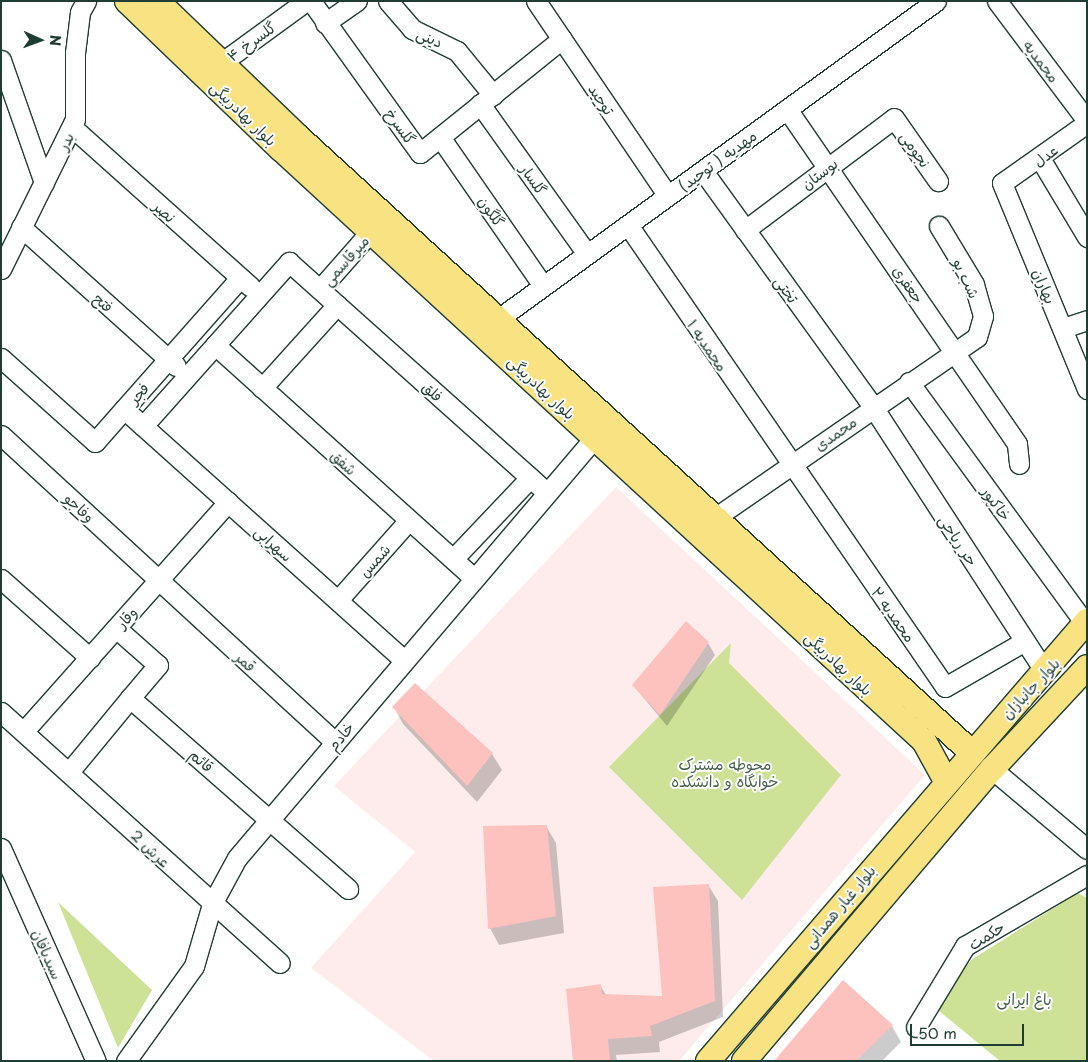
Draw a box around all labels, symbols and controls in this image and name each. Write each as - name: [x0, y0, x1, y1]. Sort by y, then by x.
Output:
- north arrow: [15, 15, 65, 65]
- street label: گلسرخ ۴: [223, 17, 279, 65]
- street label: دینی: [414, 23, 446, 51]
- text: N: [45, 35, 66, 46]
- street label: محمدیه: [1020, 36, 1064, 86]
- street label: بلوار بهادربیگی: [207, 77, 281, 149]
- street label: توحید: [585, 80, 619, 118]
- street label: گلسرخ: [382, 105, 420, 147]
- street label: مهدیه ( توحید): [674, 126, 760, 194]
- street label: نجومی: [897, 127, 935, 171]
- street label: بدر: [53, 129, 77, 153]
- street label: عدل: [1029, 140, 1061, 170]
- street label: بوستان: [797, 153, 841, 193]
- street label: گلسار: [517, 160, 551, 198]
- street label: گلگون: [475, 192, 509, 230]
- street label: نصر: [150, 196, 180, 226]
- street label: میرقاسمی: [318, 231, 372, 289]
- street label: شب بو: [950, 255, 984, 301]
- street label: جعفری: [890, 262, 928, 306]
- street label: بهاران: [1030, 266, 1060, 306]
- street label: تختی: [771, 272, 803, 306]
- street label: فتح: [91, 289, 117, 315]
- street label: محمدیه ۱: [684, 316, 732, 374]
- street label: بلوار بهادربیگی: [505, 351, 579, 423]
- street label: فلق: [419, 377, 447, 405]
- street label: فجر: [124, 379, 152, 407]
- street label: محمدی: [810, 412, 860, 454]
- street label: شفق: [327, 446, 361, 478]
- street label: خاکپور: [979, 482, 1015, 524]
- street label: وفاجو: [61, 489, 99, 525]
- street label: حر ریاحی: [936, 511, 982, 569]
- street label: سهرابی: [251, 521, 297, 565]
- street label: شمس: [355, 540, 393, 580]
- street label: محمدیه ۲: [868, 583, 920, 645]
- street label: وقار: [112, 602, 140, 632]
- street label: بلوار بهادربیگی: [802, 627, 876, 699]
- street label: قمر: [232, 647, 260, 675]
- street label: بلوار جانبازان: [997, 654, 1063, 722]
- street label: خادم: [323, 718, 357, 754]
- street label: قائم: [186, 745, 218, 775]
- park label: محوطه مشترک خوابگاه و دانشکده: [671, 754, 779, 789]
- street label: عرش 2: [128, 825, 174, 871]
- street label: بلوار غبار همدانی: [799, 861, 879, 951]
- street label: حکمت: [965, 917, 1007, 953]
- street label: سبدبافان: [29, 926, 67, 982]
- park label: باغ ایرانی: [996, 990, 1052, 1008]
- scale bar: [913, 1014, 1027, 1046]
- text: 50 m: [918, 1021, 957, 1044]

